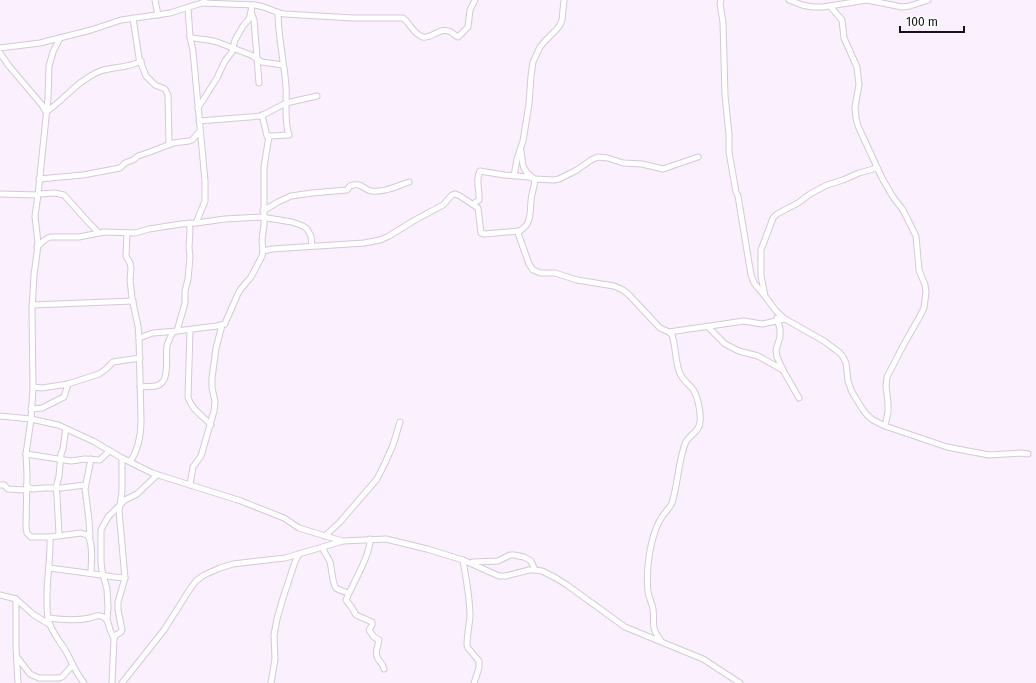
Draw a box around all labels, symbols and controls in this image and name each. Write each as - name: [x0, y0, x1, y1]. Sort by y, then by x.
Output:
- scale bar: [900, 8, 964, 34]
- text: 100 m: [906, 15, 938, 29]

